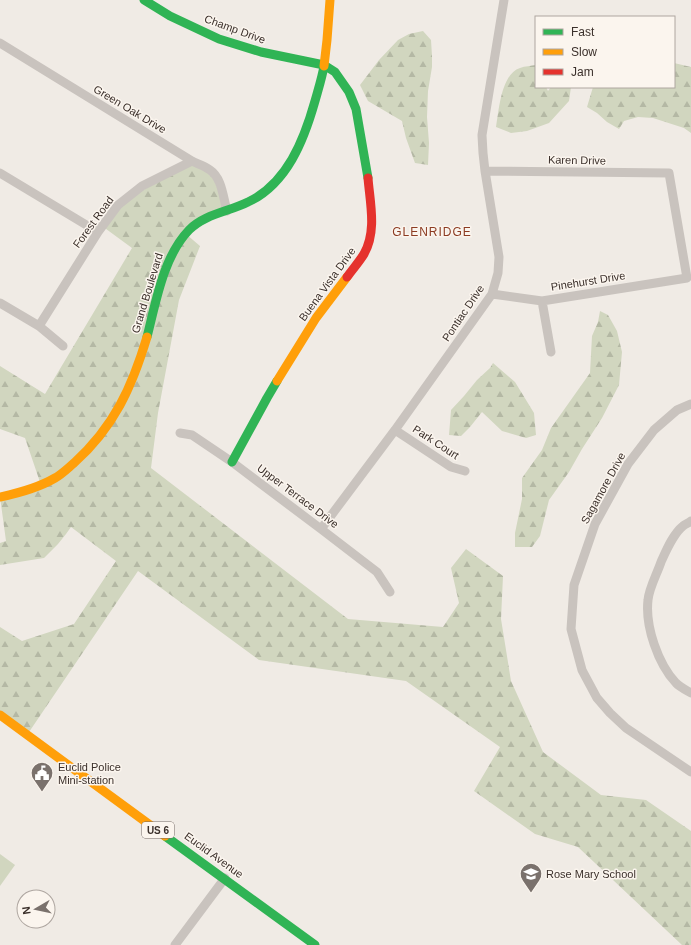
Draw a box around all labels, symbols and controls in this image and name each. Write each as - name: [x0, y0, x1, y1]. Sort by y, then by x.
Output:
- street label: Champ Drive: [203, 12, 267, 46]
- legend: [535, 16, 675, 88]
- text: Fast: [571, 25, 595, 39]
- text: Slow: [571, 45, 597, 59]
- text: Jam: [571, 65, 594, 79]
- street label: Green Oak Drive: [92, 83, 168, 135]
- street label: Karen Drive: [548, 153, 606, 167]
- street label: Forest Road: [70, 194, 116, 250]
- district label: GLENRIDGE: [392, 225, 472, 239]
- street label: Buena Vista Drive: [296, 245, 358, 323]
- street label: Grand Boulevard: [129, 251, 165, 335]
- street label: Pinehurst Drive: [550, 269, 626, 293]
- street label: Pontiac Drive: [440, 283, 486, 343]
- street label: Park Court: [411, 423, 461, 461]
- street label: Sagamore Drive: [578, 450, 628, 526]
- street label: Upper Terrace Drive: [255, 462, 341, 530]
- public building icon: Euclid Police Mini-station: [29, 760, 55, 793]
- place label: Euclid Police Mini-station: [58, 761, 121, 786]
- road number: US 6: [142, 822, 174, 838]
- street label: Euclid Avenue: [182, 830, 246, 880]
- school or university icon: Rose Mary School: [518, 861, 544, 894]
- place label: Rose Mary School: [546, 868, 636, 880]
- north arrow: [16, 889, 56, 929]
- text: N: [20, 906, 33, 915]

